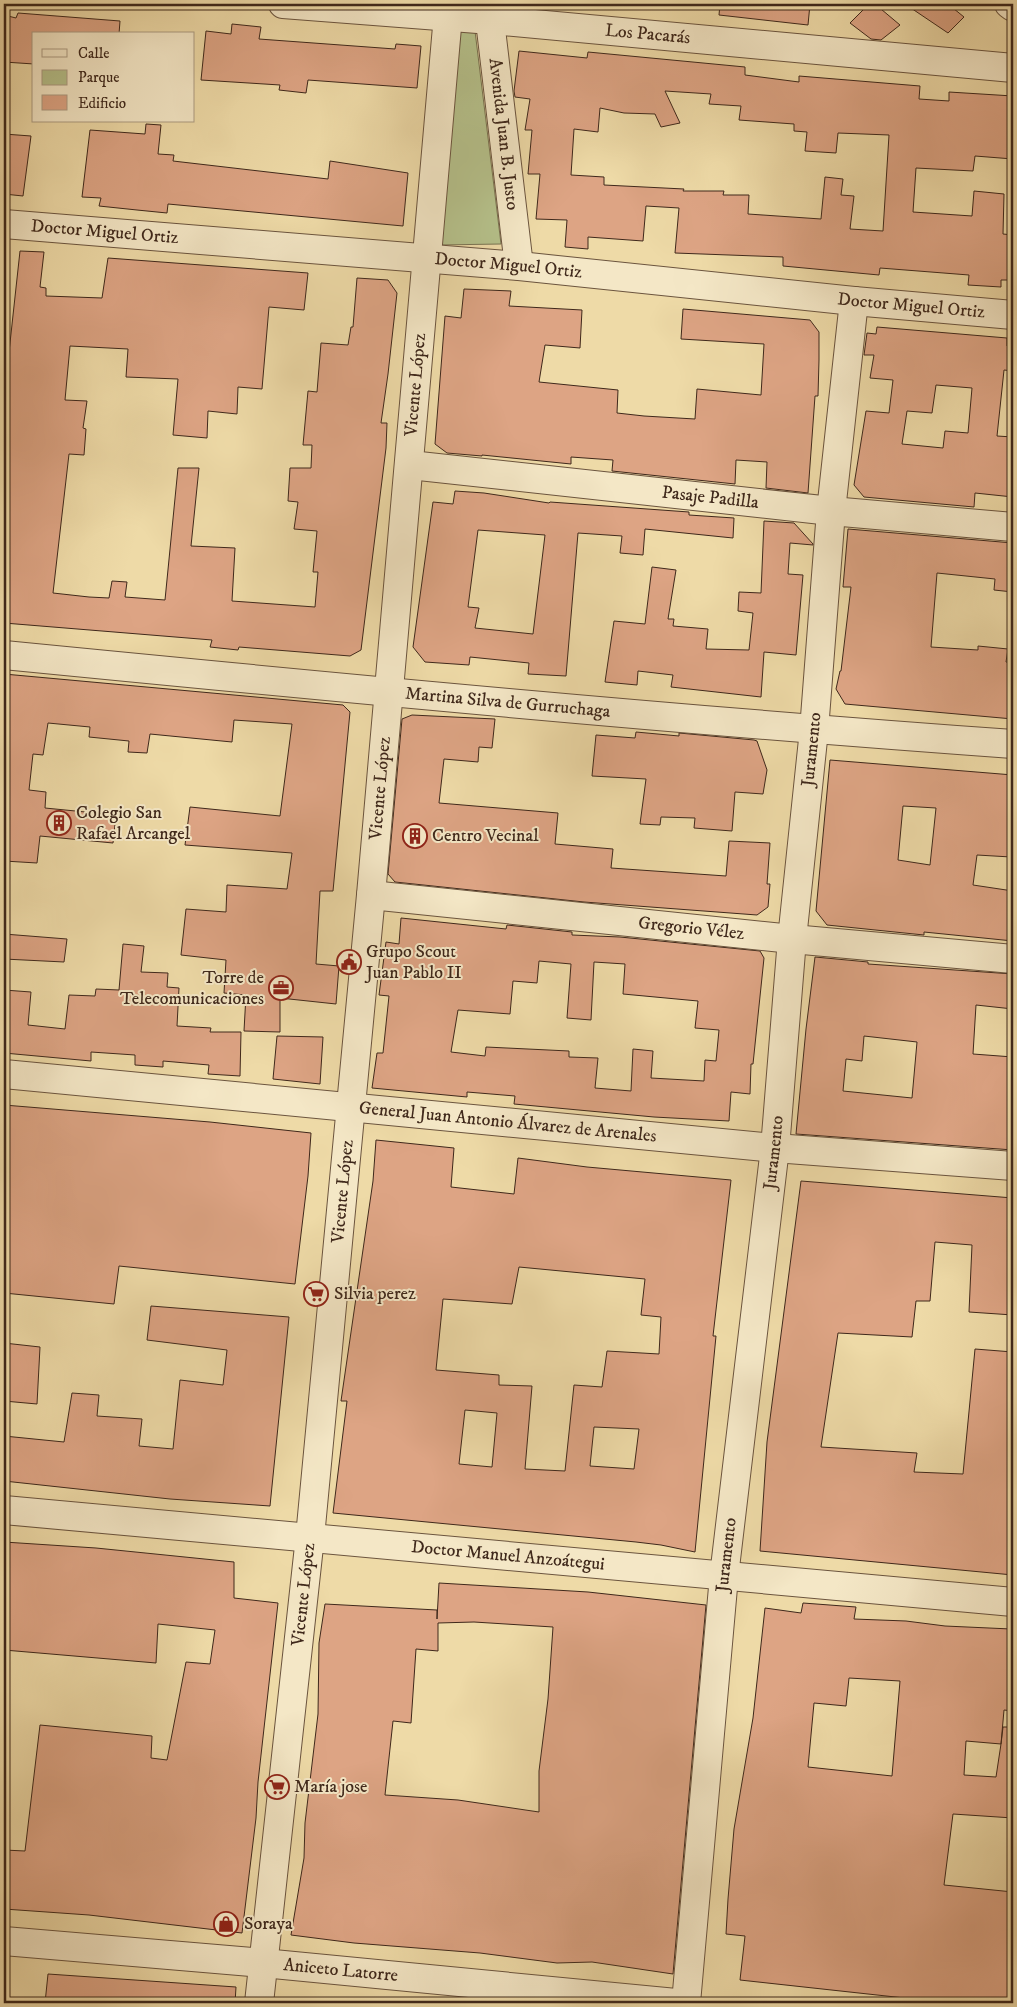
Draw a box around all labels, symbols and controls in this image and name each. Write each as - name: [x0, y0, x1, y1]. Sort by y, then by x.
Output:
- street label: Los Pacarás: [604, 20, 691, 49]
- legend: [32, 32, 195, 122]
- text: Calle: [78, 44, 110, 63]
- street label: Avenida Juan B. Justo: [483, 57, 523, 212]
- text: Parque: [78, 68, 119, 87]
- text: Edificio: [78, 94, 126, 113]
- street label: Doctor Miguel Ortiz: [30, 215, 179, 249]
- street label: Doctor Miguel Ortiz: [434, 248, 583, 284]
- street label: Doctor Miguel Ortiz: [836, 288, 986, 324]
- street label: Vicente López: [400, 332, 431, 438]
- street label: Pasaje Padilla: [660, 482, 760, 514]
- street label: Martina Silva de Gurruchaga: [404, 683, 612, 723]
- street label: Juramento: [797, 711, 826, 790]
- street label: Vicente López: [365, 735, 396, 842]
- place label: Colegio San Rafael Arcangel: [76, 802, 191, 845]
- building icon: Colegio San Rafael Arcangel: [46, 810, 72, 836]
- building icon: Centro Vecinal: [402, 823, 428, 849]
- place label: Centro Vecinal: [432, 825, 539, 847]
- street label: Gregorio Vélez: [637, 912, 746, 945]
- place label: Grupo Scout Juan Pablo II: [364, 941, 462, 984]
- public building icon: Grupo Scout Juan Pablo II: [336, 949, 362, 975]
- place label: Torre de Telecomunicaciones: [120, 967, 264, 1010]
- office icon: Torre de Telecomunicaciones: [268, 975, 294, 1001]
- street label: General Juan Antonio Álvarez de Arenales: [358, 1097, 657, 1148]
- street label: Juramento: [759, 1114, 789, 1193]
- street label: Vicente López: [327, 1139, 359, 1245]
- supermarket icon: Silvia perez: [303, 1281, 329, 1307]
- place label: Silvia perez: [334, 1283, 416, 1305]
- street label: Juramento: [711, 1516, 742, 1595]
- street label: Doctor Manuel Anzoátegui: [410, 1536, 606, 1576]
- street label: Vicente López: [287, 1542, 320, 1648]
- supermarket icon: María jose: [264, 1774, 290, 1800]
- place label: María jose: [294, 1776, 368, 1798]
- shop icon: Soraya: [213, 1911, 239, 1937]
- place label: Soraya: [244, 1913, 293, 1935]
- street label: Aniceto Latorre: [282, 1954, 399, 1987]

